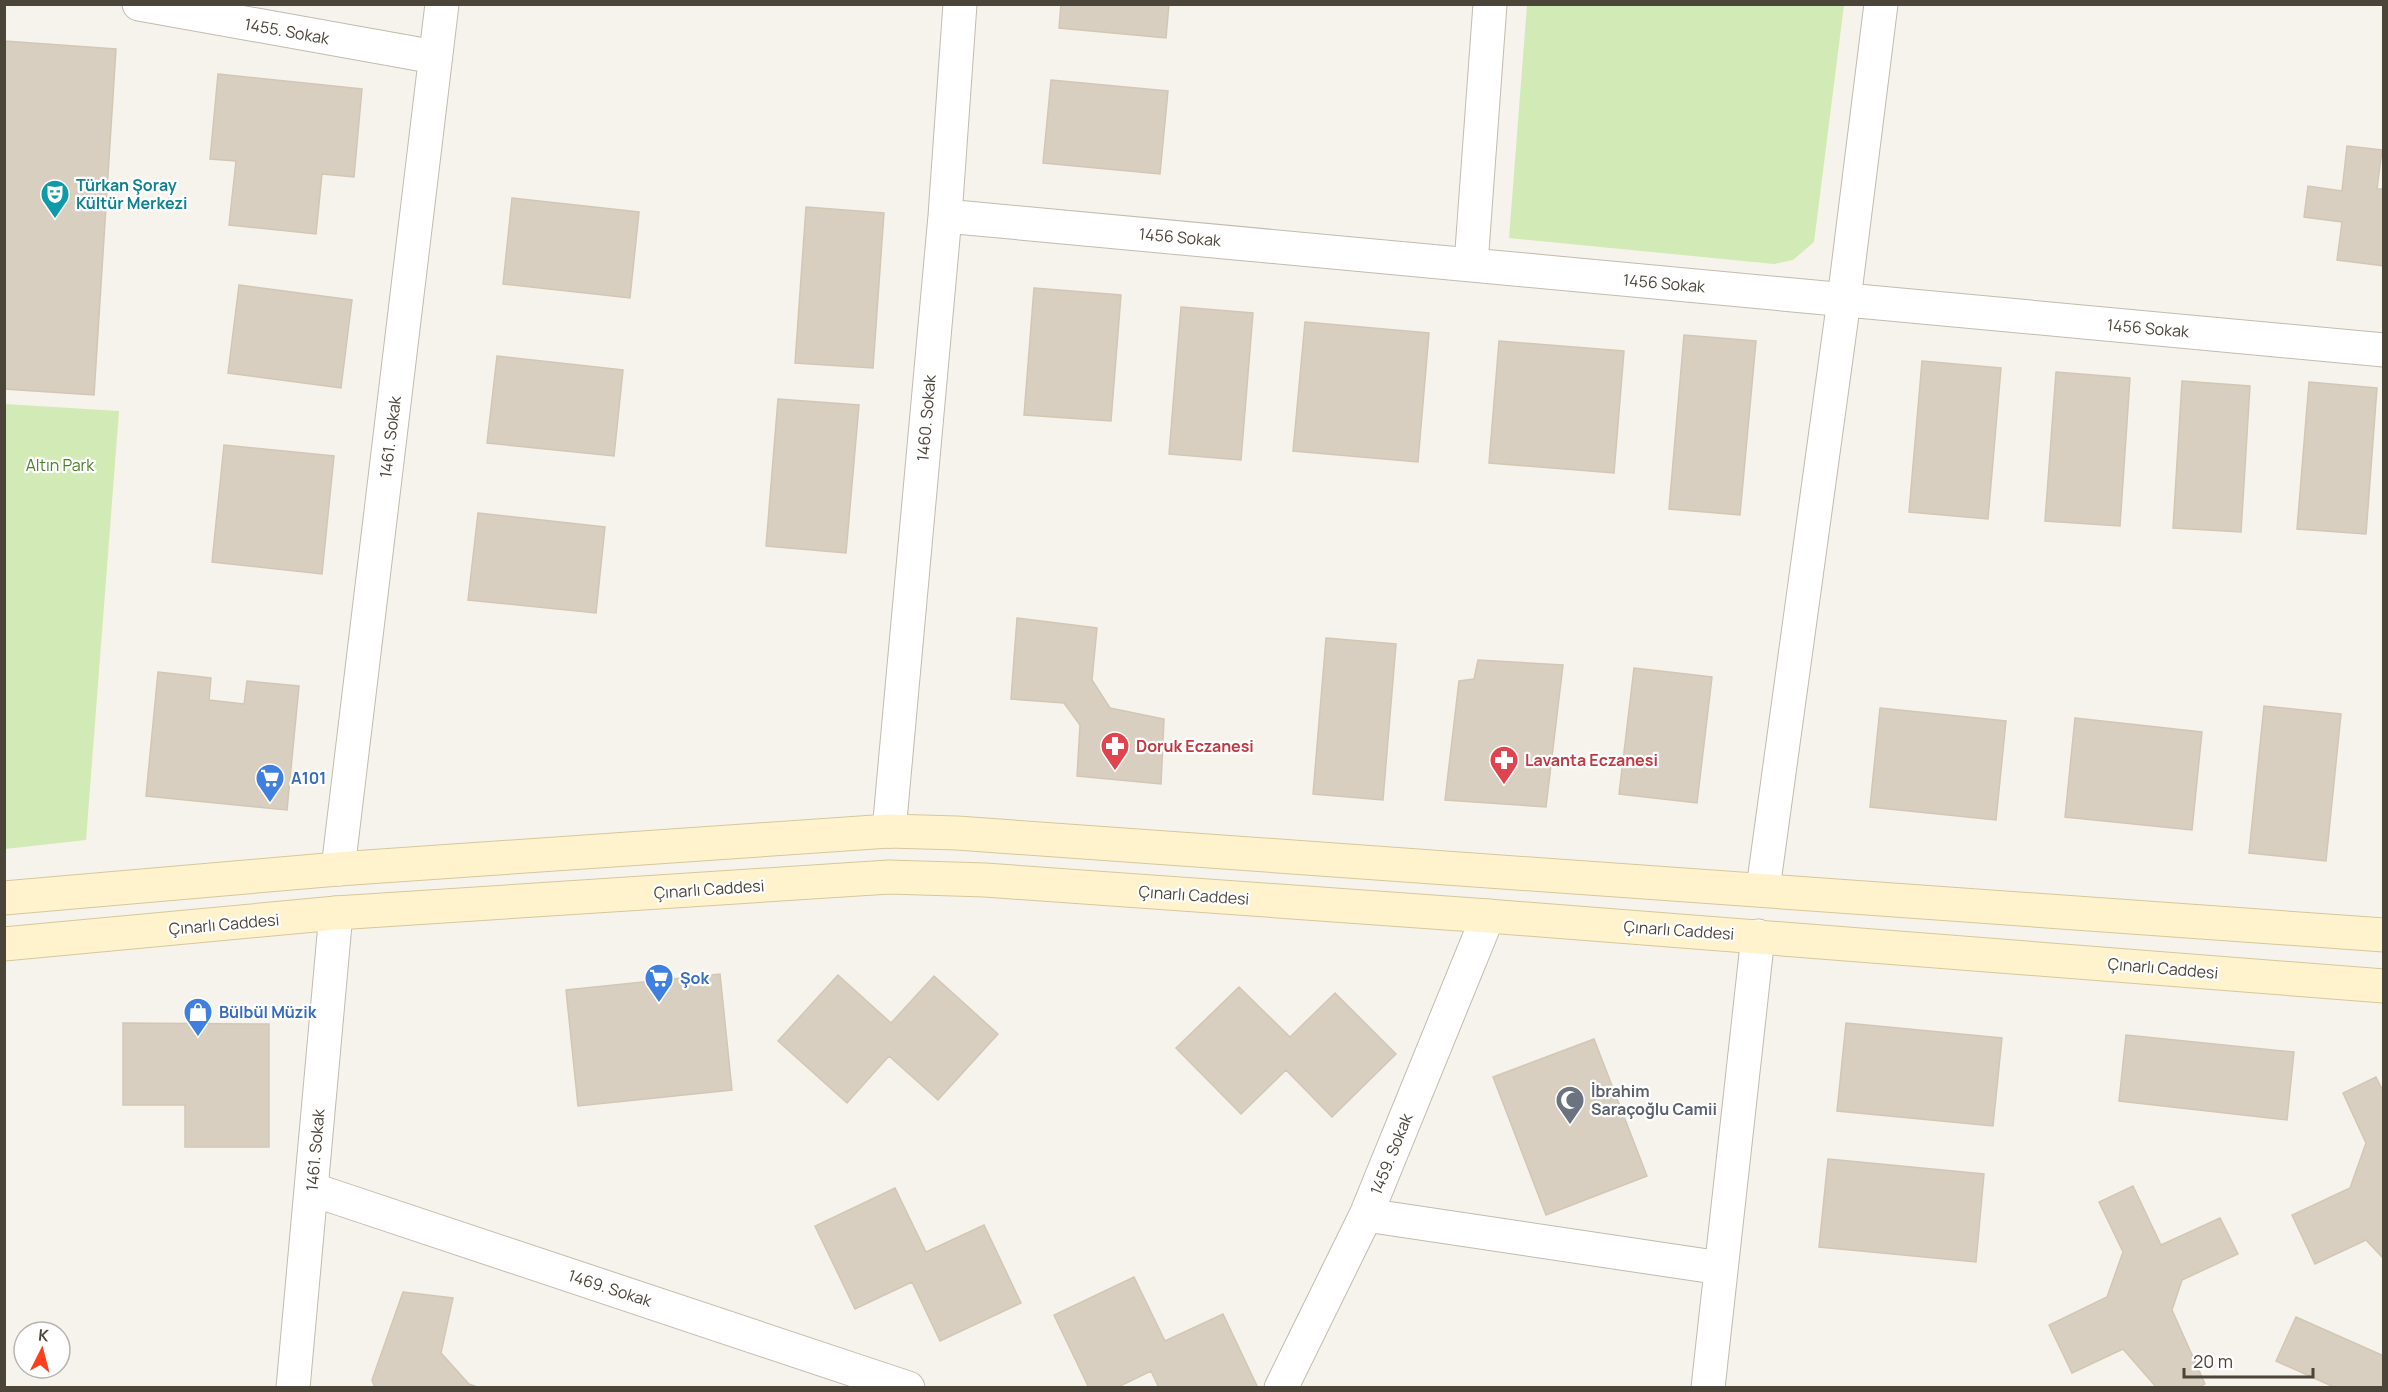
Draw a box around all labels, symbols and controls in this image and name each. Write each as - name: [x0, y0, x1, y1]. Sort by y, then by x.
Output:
- street label: 1455. Sokak: [243, 13, 332, 49]
- place label: Türkan Şoray Kültür Merkezi: [76, 174, 188, 214]
- theatre icon: Türkan Şoray Kültür Merkezi: [39, 178, 71, 220]
- street label: 1456 Sokak: [1138, 222, 1223, 252]
- street label: 1456 Sokak: [1622, 268, 1707, 298]
- street label: 1456 Sokak: [2106, 313, 2191, 343]
- street label: 1460. Sokak: [911, 373, 941, 462]
- street label: 1461. Sokak: [374, 394, 406, 479]
- park label: Altın Park: [26, 454, 95, 476]
- pharmacy icon: Doruk Eczanesi: [1099, 730, 1131, 772]
- place label: Doruk Eczanesi: [1136, 735, 1254, 757]
- pharmacy icon: Lavanta Eczanesi: [1488, 744, 1520, 786]
- place label: Lavanta Eczanesi: [1525, 749, 1658, 771]
- supermarket icon: A101: [254, 762, 286, 804]
- place label: A101: [291, 767, 326, 789]
- street label: Çınarlı Caddesi: [653, 874, 765, 904]
- street label: Çınarlı Caddesi: [1138, 880, 1250, 910]
- street label: Çınarlı Caddesi: [168, 908, 280, 940]
- street label: Çınarlı Caddesi: [1623, 915, 1735, 945]
- street label: Çınarlı Caddesi: [2107, 952, 2219, 984]
- supermarket icon: Şok: [643, 962, 675, 1004]
- place label: Şok: [680, 967, 709, 989]
- shop icon: Bülbül Müzik: [182, 996, 214, 1038]
- place label: Bülbül Müzik: [219, 1001, 317, 1023]
- place label: İbrahim Saraçoğlu Camii: [1591, 1080, 1717, 1120]
- mosque icon: İbrahim Saraçoğlu Camii: [1554, 1084, 1586, 1126]
- street label: 1461. Sokak: [300, 1107, 330, 1192]
- street label: 1459. Sokak: [1365, 1109, 1418, 1198]
- street label: 1469. Sokak: [566, 1264, 655, 1312]
- north arrow: [12, 1320, 72, 1380]
- text: K: [37, 1324, 51, 1347]
- scale bar: [2184, 1341, 2313, 1379]
- text: 20 m: [2193, 1349, 2233, 1373]

